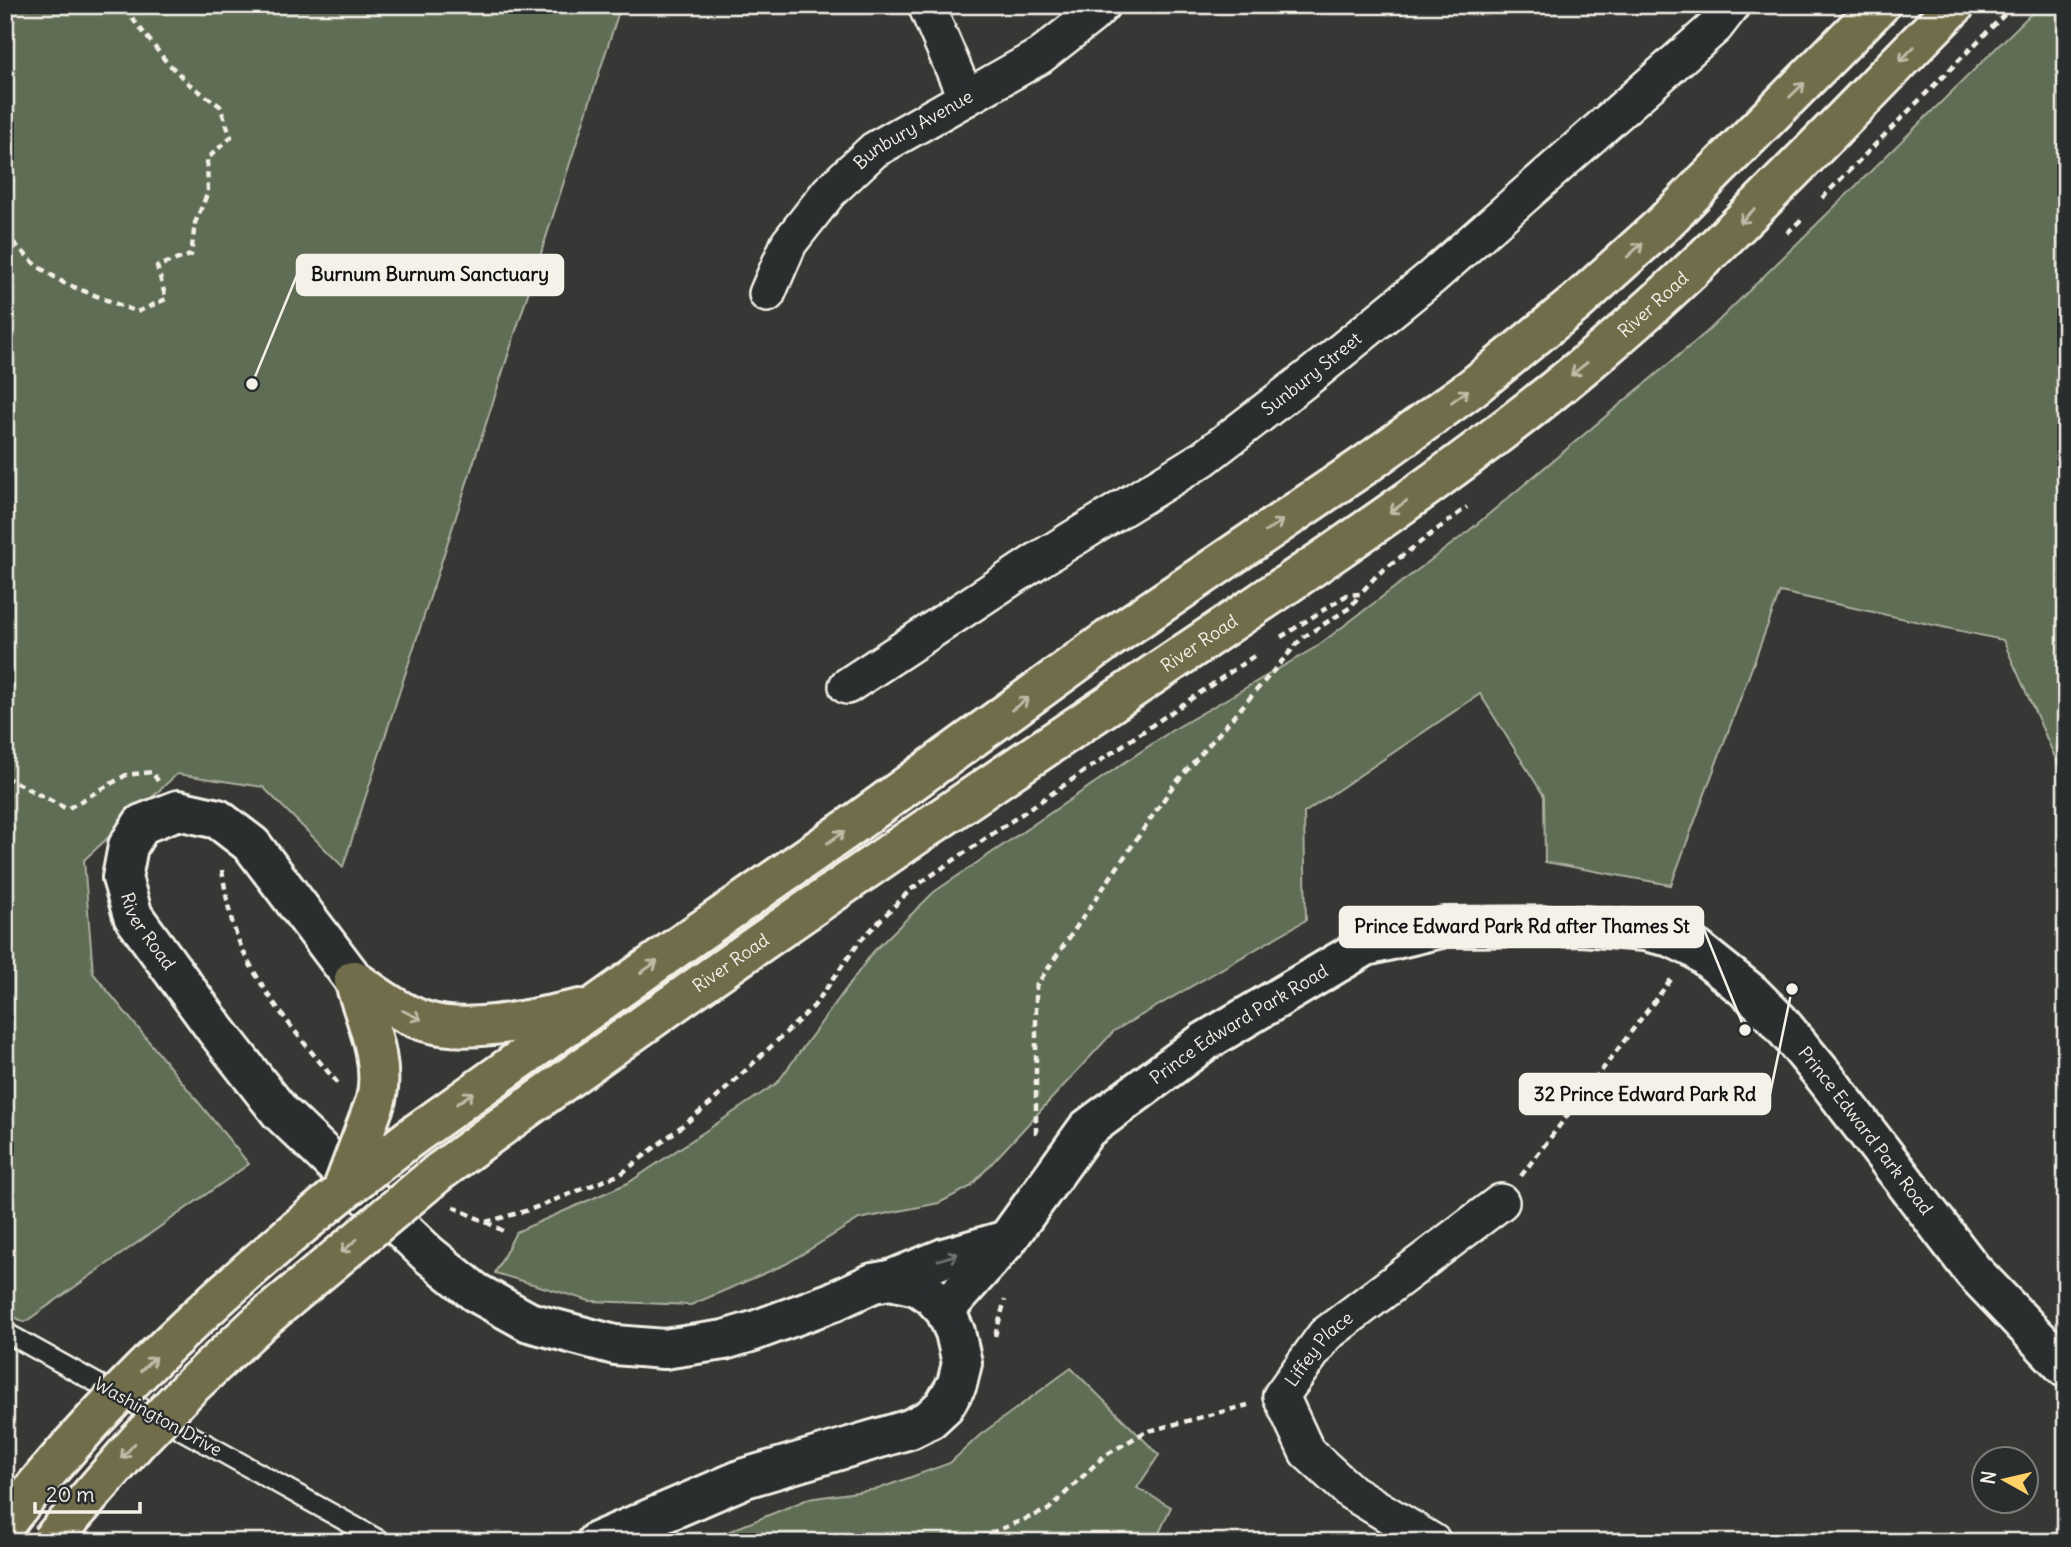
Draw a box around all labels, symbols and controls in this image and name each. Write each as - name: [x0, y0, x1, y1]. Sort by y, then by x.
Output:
- one-way arrow: [1898, 45, 1915, 62]
- one-way arrow: [1788, 82, 1805, 99]
- street label: Bunbury Avenue: [849, 84, 977, 174]
- one-way arrow: [1738, 207, 1755, 224]
- one-way arrow: [1626, 242, 1644, 258]
- callout: Burnum Burnum Sanctuary: [297, 255, 563, 295]
- text: Burnum Burnum Sanctuary: [311, 262, 549, 286]
- street label: River Road: [1613, 266, 1694, 342]
- street label: Sunbury Street: [1257, 327, 1366, 420]
- one-way arrow: [1570, 361, 1588, 377]
- one-way arrow: [1450, 389, 1469, 403]
- one-way arrow: [1389, 500, 1408, 514]
- one-way arrow: [1263, 519, 1283, 533]
- street label: River Road: [1156, 609, 1242, 677]
- one-way arrow: [1011, 696, 1029, 711]
- one-way arrow: [826, 830, 845, 844]
- street label: River Road: [116, 890, 181, 975]
- callout: Prince Edward Park Rd after Thames St: [1340, 907, 1703, 947]
- text: Prince Edward Park Rd after Thames St: [1354, 914, 1690, 938]
- street label: River Road: [688, 928, 774, 997]
- street label: Prince Edward Park Road: [1145, 959, 1332, 1089]
- one-way arrow: [639, 960, 658, 974]
- one-way arrow: [401, 1009, 422, 1023]
- street label: Prince Edward Park Road: [1793, 1042, 1938, 1220]
- callout: 32 Prince Edward Park Rd: [1520, 1074, 1770, 1114]
- text: 32 Prince Edward Park Rd: [1534, 1082, 1756, 1106]
- one-way arrow: [455, 1091, 474, 1106]
- one-way arrow: [340, 1239, 358, 1254]
- one-way arrow: [936, 1250, 958, 1263]
- street label: Liffey Place: [1280, 1306, 1357, 1391]
- one-way arrow: [140, 1355, 157, 1372]
- street label: Washington Drive: [90, 1372, 226, 1461]
- one-way arrow: [120, 1442, 136, 1460]
- north arrow: [1969, 1446, 2039, 1516]
- text: N: [1975, 1469, 2001, 1486]
- scale bar: [35, 1470, 140, 1514]
- text: 20 m: [46, 1481, 95, 1508]

